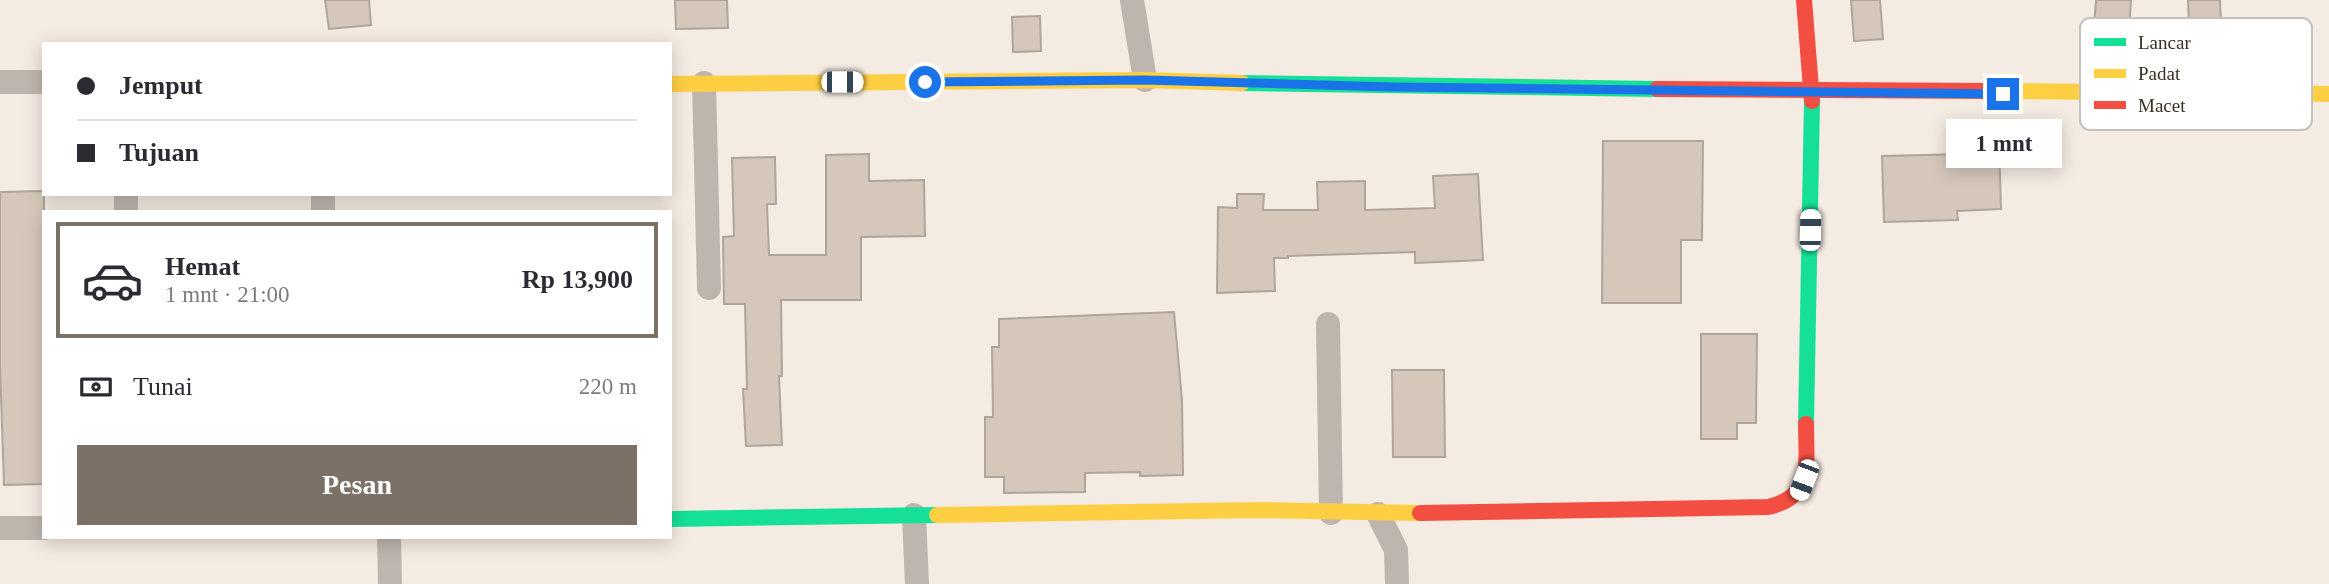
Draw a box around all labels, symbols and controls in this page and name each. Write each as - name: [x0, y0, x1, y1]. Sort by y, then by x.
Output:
- legend: [2080, 18, 2312, 130]
- text: Lancar: [2138, 32, 2191, 53]
- text: Padat: [2138, 63, 2181, 84]
- route start: [909, 66, 941, 98]
- text: Jemput: [119, 71, 203, 100]
- car: [822, 72, 864, 93]
- route end: [1987, 78, 2019, 110]
- text: Macet: [2138, 95, 2186, 116]
- callout: 1 mnt: [1945, 119, 2061, 168]
- text: 1 mnt: [1976, 131, 2032, 156]
- text: Tujuan: [119, 138, 199, 167]
- car: [1800, 209, 1821, 251]
- icon: car: [81, 249, 144, 312]
- text: Hemat: [165, 252, 240, 281]
- text: Rp 13,900: [522, 265, 633, 294]
- text: 1 mnt · 21:00: [165, 282, 290, 307]
- icon: cash: [77, 368, 115, 406]
- text: Tunai: [133, 372, 193, 401]
- text: 220 m: [579, 374, 637, 399]
- button: Pesan: [77, 445, 637, 525]
- car: [1787, 457, 1822, 503]

